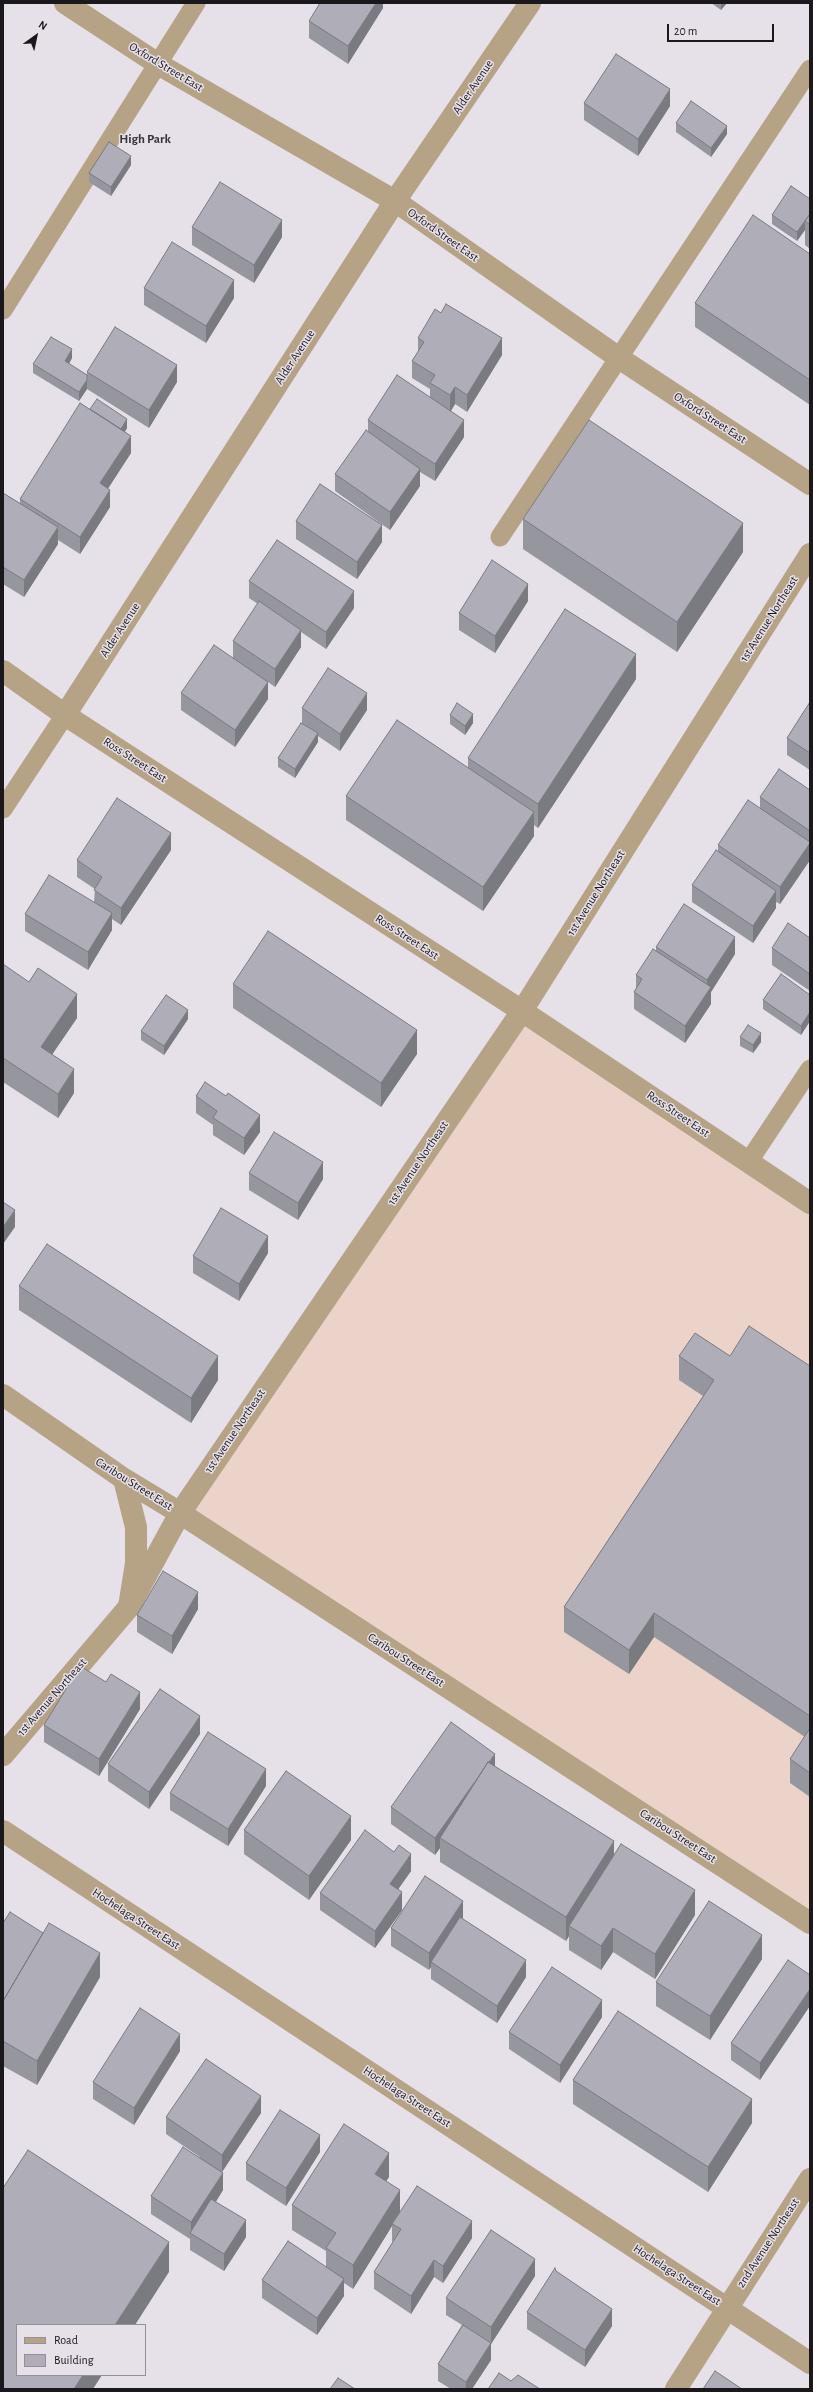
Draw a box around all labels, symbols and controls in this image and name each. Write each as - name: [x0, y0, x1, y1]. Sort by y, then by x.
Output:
- north arrow: [16, 16, 56, 56]
- scale bar: [669, 16, 776, 42]
- text: N: [37, 19, 49, 32]
- text: 20 m: [674, 25, 697, 37]
- street label: Oxford Street East: [126, 39, 206, 95]
- street label: Alder Avenue: [450, 57, 496, 117]
- district label: High Park: [119, 131, 171, 147]
- street label: Oxford Street East: [405, 205, 481, 265]
- street label: Alder Avenue: [272, 327, 318, 387]
- street label: Oxford Street East: [671, 389, 749, 447]
- street label: 1st Avenue Northeast: [737, 573, 801, 665]
- street label: Alder Avenue: [97, 600, 143, 660]
- street label: Ross Street East: [101, 734, 169, 786]
- street label: 1st Avenue Northeast: [564, 847, 628, 939]
- street label: Ross Street East: [373, 911, 441, 963]
- street label: Ross Street East: [644, 1088, 712, 1140]
- street label: 1st Avenue Northeast: [385, 1118, 451, 1208]
- street label: 1st Avenue Northeast: [202, 1386, 268, 1476]
- street label: Caribou Street East: [93, 1455, 175, 1513]
- street label: Caribou Street East: [365, 1630, 447, 1690]
- street label: 1st Avenue Northeast: [14, 1655, 90, 1739]
- street label: Caribou Street East: [637, 1806, 719, 1866]
- street label: Hochelaga Street East: [89, 1885, 183, 1953]
- street label: Hochelaga Street East: [360, 2063, 454, 2131]
- street label: 2nd Avenue Northeast: [734, 2196, 802, 2290]
- street label: Hochelaga Street East: [630, 2241, 724, 2309]
- legend: [16, 2324, 146, 2376]
- text: Road: [54, 2334, 78, 2346]
- text: Building: [54, 2354, 94, 2366]

